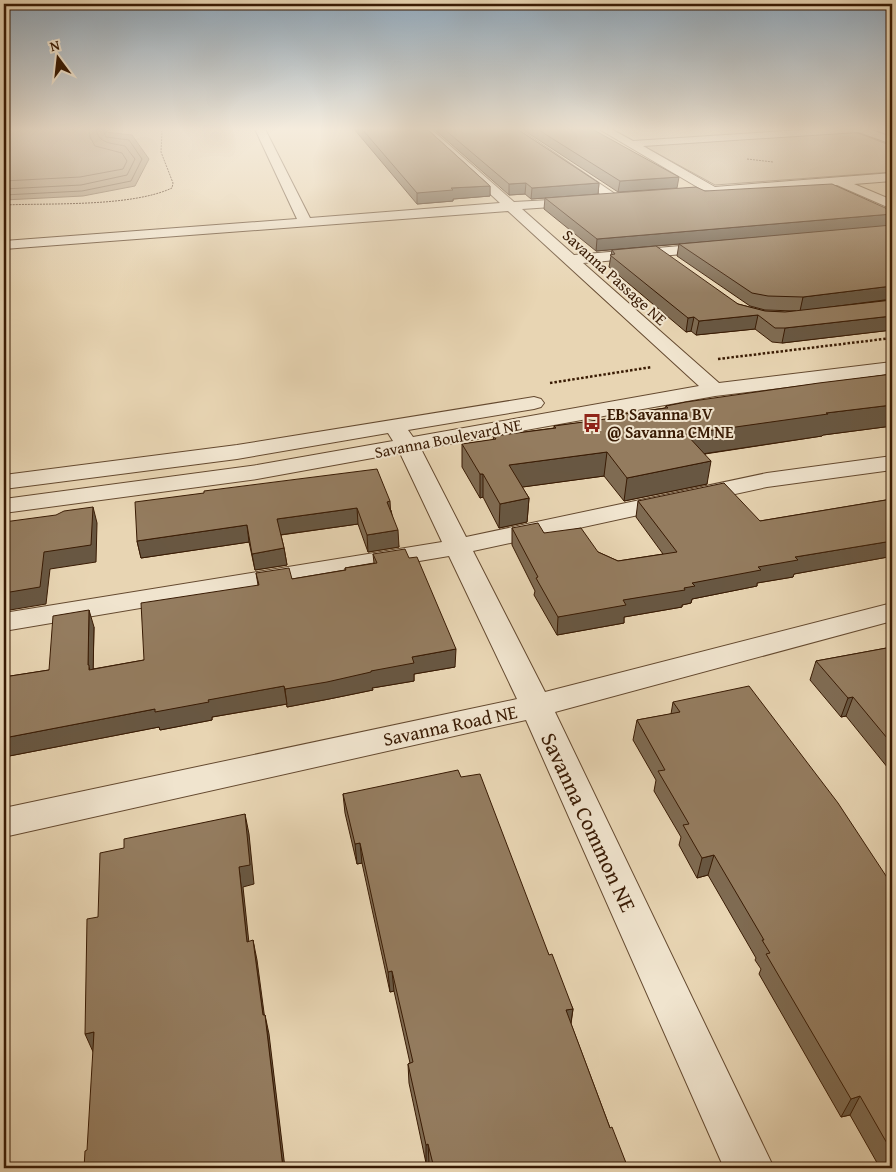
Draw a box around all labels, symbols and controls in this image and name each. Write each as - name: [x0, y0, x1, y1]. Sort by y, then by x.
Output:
- north arrow: [32, 32, 82, 82]
- text: N: [48, 34, 62, 56]
- street label: Savanna Passage NE: [557, 223, 673, 331]
- place label: EB Savanna BV @ Savanna CM NE: [607, 402, 734, 444]
- street label: Savanna Boulevard NE: [372, 412, 524, 464]
- bus stop icon: EB Savanna BV @ Savanna CM NE: [581, 412, 603, 434]
- street label: Savanna Road NE: [380, 697, 520, 753]
- street label: Savanna Common NE: [533, 727, 645, 917]

